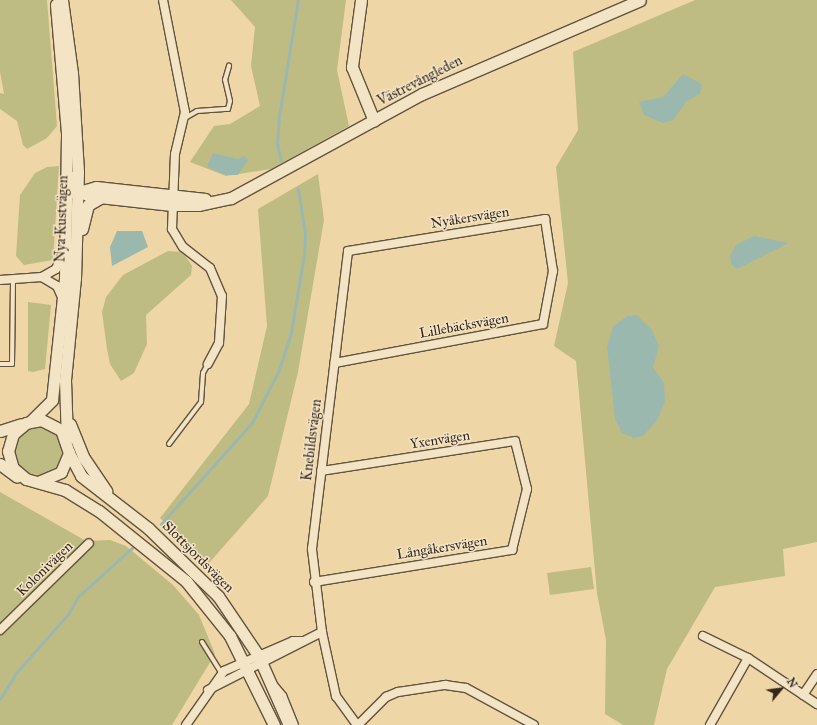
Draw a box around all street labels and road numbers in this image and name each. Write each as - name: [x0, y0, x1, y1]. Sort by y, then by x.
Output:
- street label: Västrevångleden: [375, 52, 465, 110]
- street label: Nya Kustvägen: [52, 175, 72, 263]
- street label: Nyåkersvägen: [430, 204, 510, 232]
- street label: Lillebäcksvägen: [418, 310, 510, 342]
- street label: Knebildsvägen: [299, 398, 325, 482]
- street label: Yxenvägen: [409, 427, 471, 453]
- street label: Slottsjordsvägen: [159, 518, 237, 596]
- street label: Långåkersvägen: [396, 533, 488, 563]
- street label: Kolonivägen: [13, 538, 77, 600]

